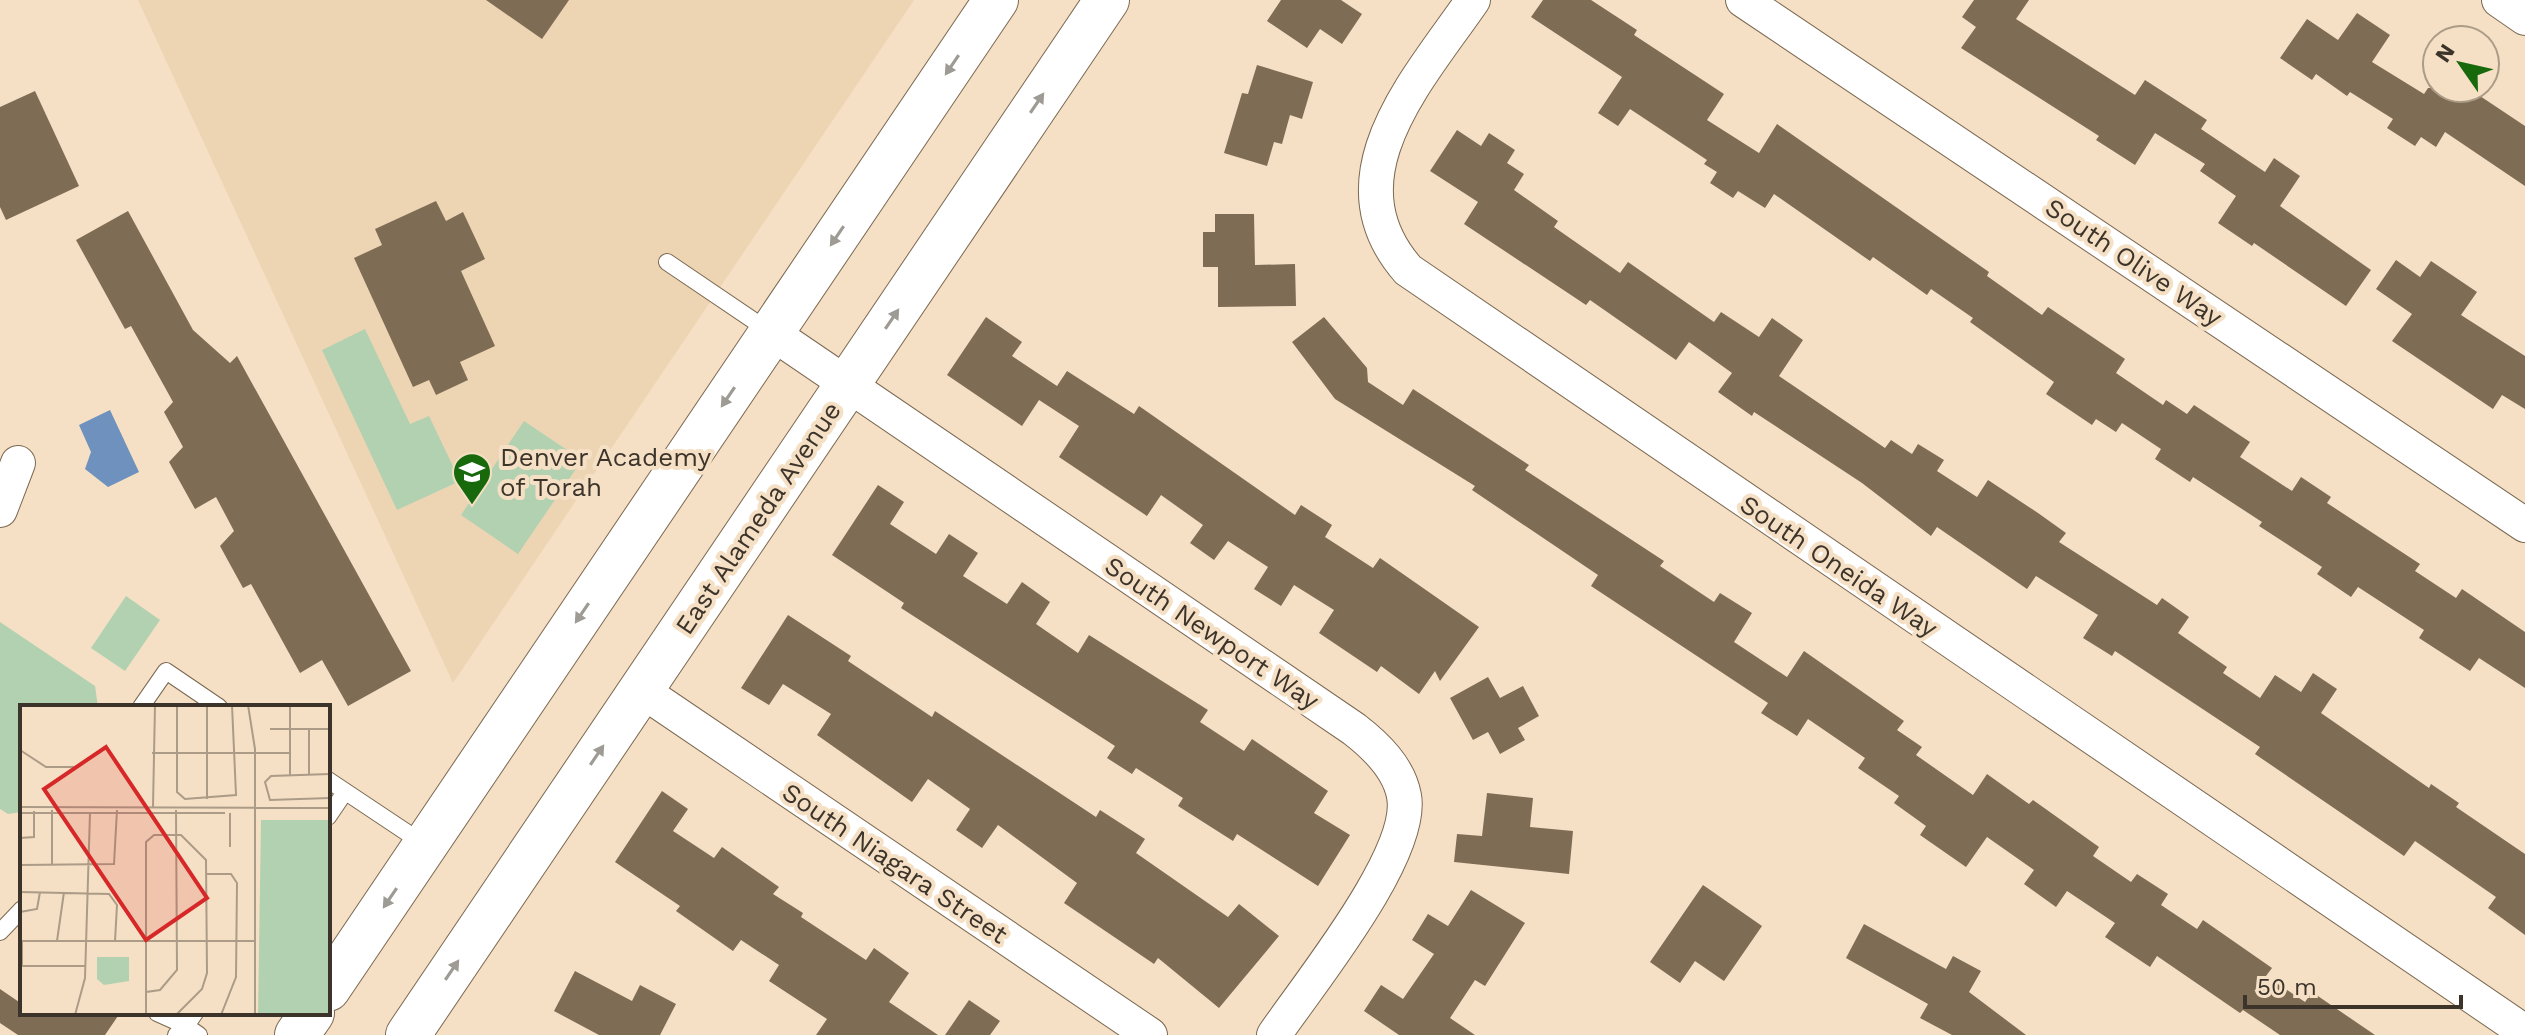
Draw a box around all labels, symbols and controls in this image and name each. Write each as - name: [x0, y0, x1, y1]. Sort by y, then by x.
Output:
- north arrow: [2421, 24, 2501, 104]
- text: N: [2430, 39, 2460, 67]
- one-way arrow: [945, 54, 960, 75]
- one-way arrow: [1029, 93, 1044, 114]
- street label: South Olive Way: [2040, 192, 2228, 333]
- one-way arrow: [829, 226, 844, 247]
- one-way arrow: [884, 309, 899, 330]
- one-way arrow: [721, 387, 736, 408]
- street label: East Alameda Avenue: [669, 396, 847, 640]
- place label: Denver Academy of Torah: [500, 442, 712, 502]
- school or university icon: Denver Academy of Torah: [451, 451, 493, 506]
- street label: South Oneida Way: [1735, 489, 1944, 643]
- street label: South Newport Way: [1099, 550, 1325, 716]
- one-way arrow: [575, 602, 590, 623]
- inset map: [20, 705, 330, 1015]
- one-way arrow: [590, 744, 604, 766]
- street label: South Niagara Street: [777, 776, 1013, 950]
- one-way arrow: [383, 887, 398, 908]
- scale bar: [2245, 959, 2461, 1009]
- one-way arrow: [444, 960, 459, 981]
- text: 50 m: [2257, 973, 2317, 1001]

